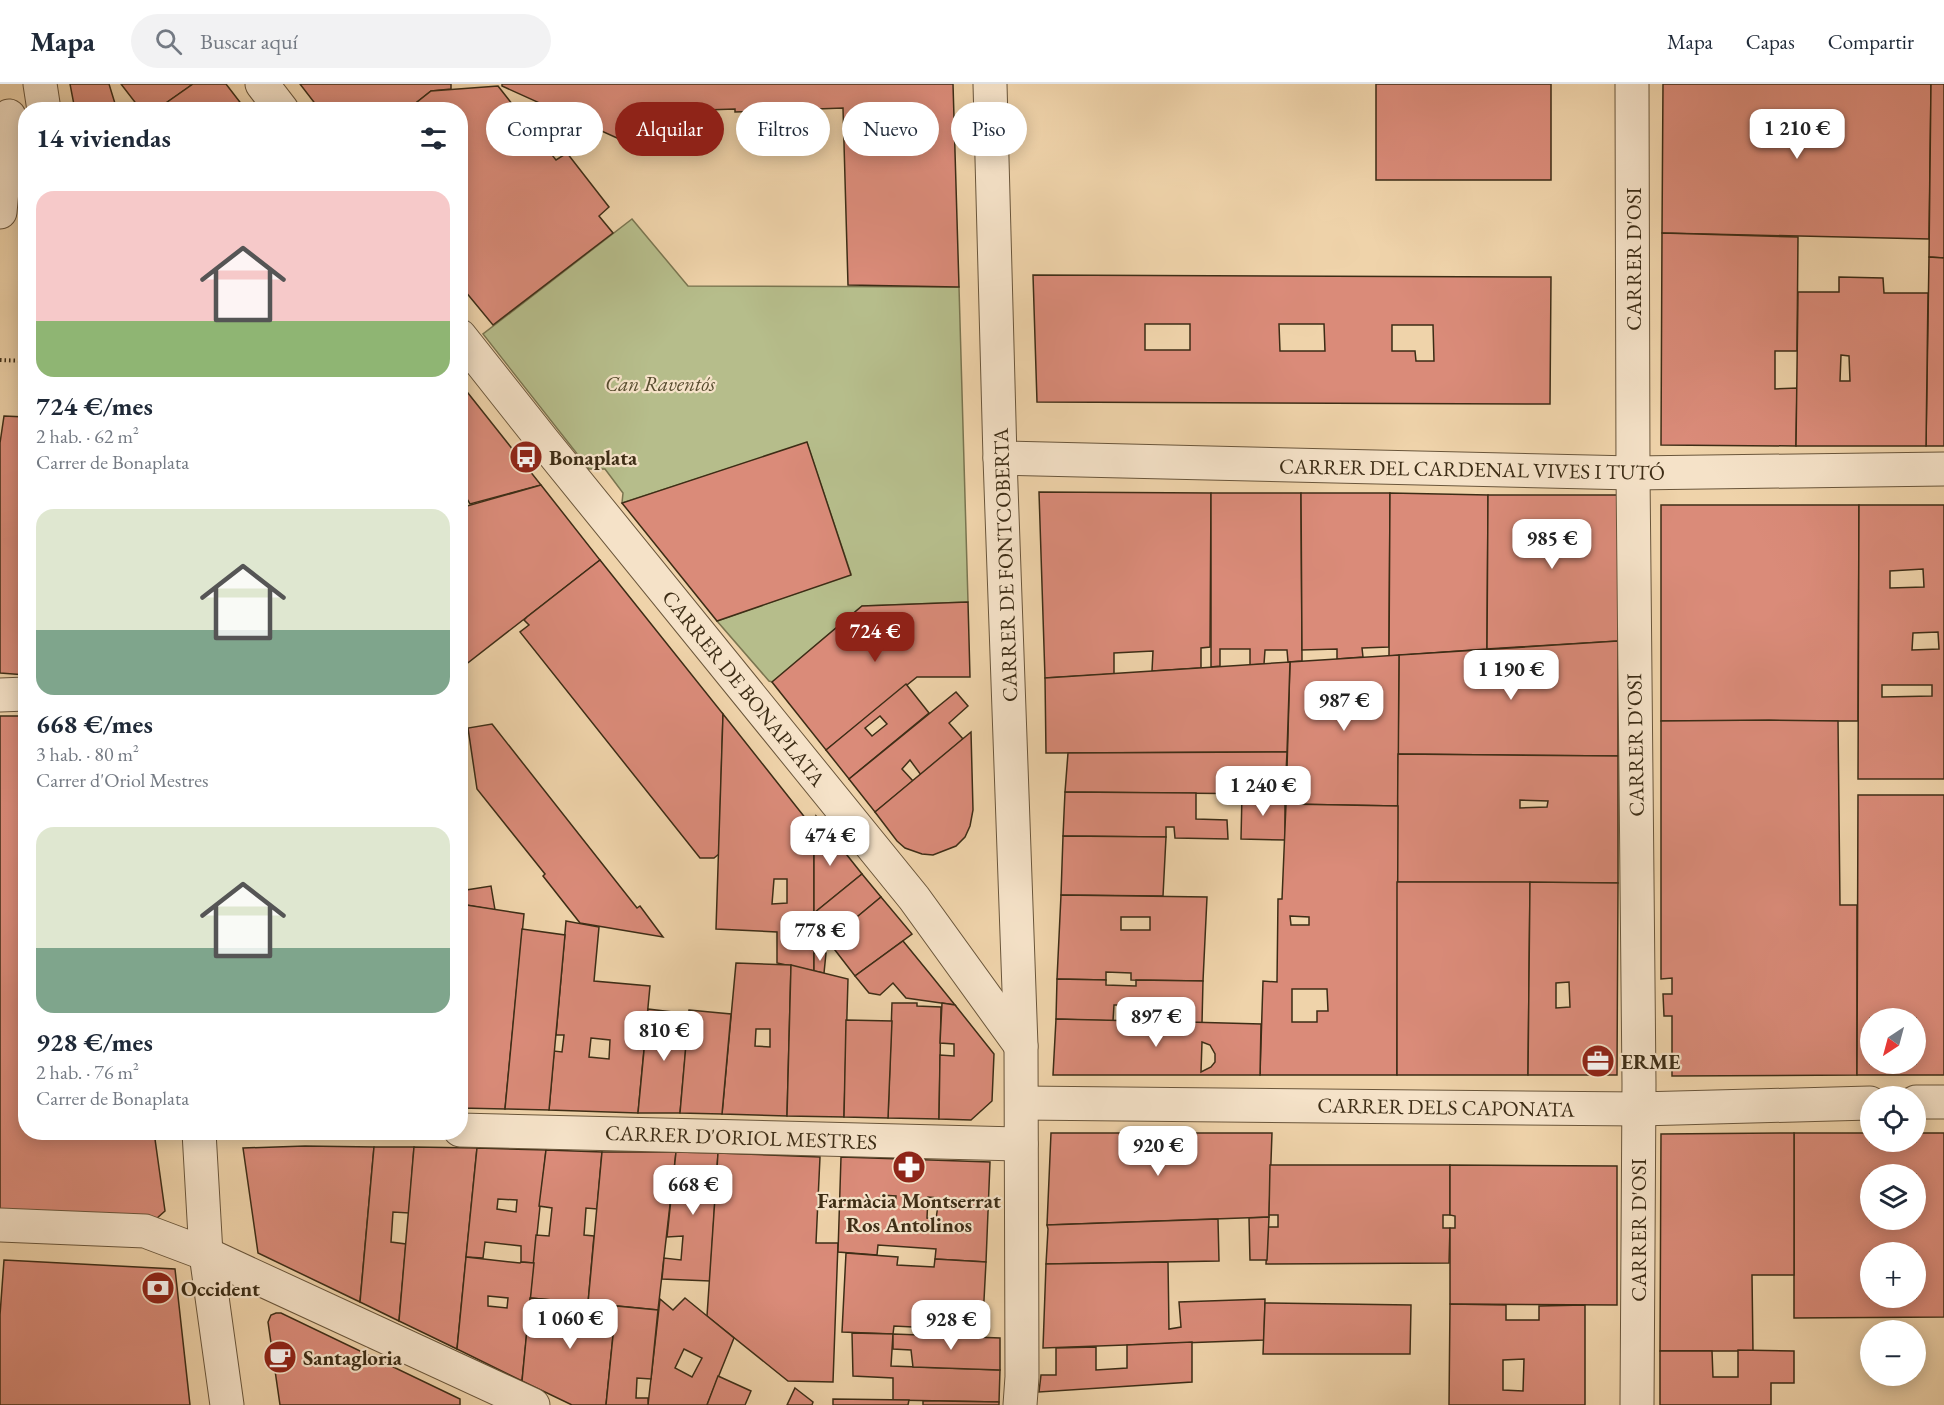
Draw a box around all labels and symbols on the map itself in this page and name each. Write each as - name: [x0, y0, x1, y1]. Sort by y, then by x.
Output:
- pin: 1 210 €: [1742, 109, 1852, 160]
- street label: CARRER D'OSI: [1620, 187, 1647, 331]
- park label: Can Raventós: [605, 370, 715, 397]
- street label: CARRER DE FONTCOBERTA: [987, 427, 1023, 702]
- bus stop icon: Bonaplata: [508, 439, 544, 475]
- place label: Bonaplata: [549, 444, 638, 471]
- street label: CARRER DEL CARDENAL VIVES I TUTÓ: [1279, 452, 1665, 486]
- pin: 985 €: [1510, 519, 1594, 570]
- street label: CARRER DE BONAPLATA: [656, 584, 832, 792]
- pin: 724 €: [833, 612, 917, 663]
- pin: 1 190 €: [1456, 650, 1566, 701]
- street label: CARRER D'OSI: [1620, 673, 1650, 817]
- pin: 987 €: [1302, 681, 1386, 732]
- pin: 1 240 €: [1208, 766, 1318, 817]
- pin: 474 €: [788, 816, 872, 867]
- pin: 778 €: [778, 911, 862, 962]
- pin: 897 €: [1114, 997, 1198, 1048]
- north arrow: [1860, 1008, 1926, 1074]
- pin: 810 €: [622, 1011, 706, 1062]
- office icon: ERME: [1580, 1043, 1616, 1079]
- place label: ERME: [1621, 1048, 1680, 1075]
- street label: CARRER DELS CAPONATA: [1317, 1091, 1575, 1123]
- street label: CARRER D'ORIOL MESTRES: [604, 1119, 878, 1155]
- pin: 920 €: [1116, 1126, 1200, 1177]
- pharmacy icon: Farmàcia Montserrat Ros Antolinos: [891, 1149, 927, 1185]
- street label: CARRER D'OSI: [1625, 1158, 1652, 1302]
- pin: 668 €: [651, 1165, 735, 1216]
- place label: Farmàcia Montserrat Ros Antolinos: [817, 1187, 1001, 1238]
- bank icon: Occident: [140, 1270, 176, 1306]
- place label: Occident: [181, 1275, 260, 1302]
- pin: 1 060 €: [515, 1299, 625, 1350]
- pin: 928 €: [909, 1300, 993, 1351]
- cafe icon: Santagloria: [262, 1339, 298, 1375]
- place label: Santagloria: [303, 1344, 403, 1371]

